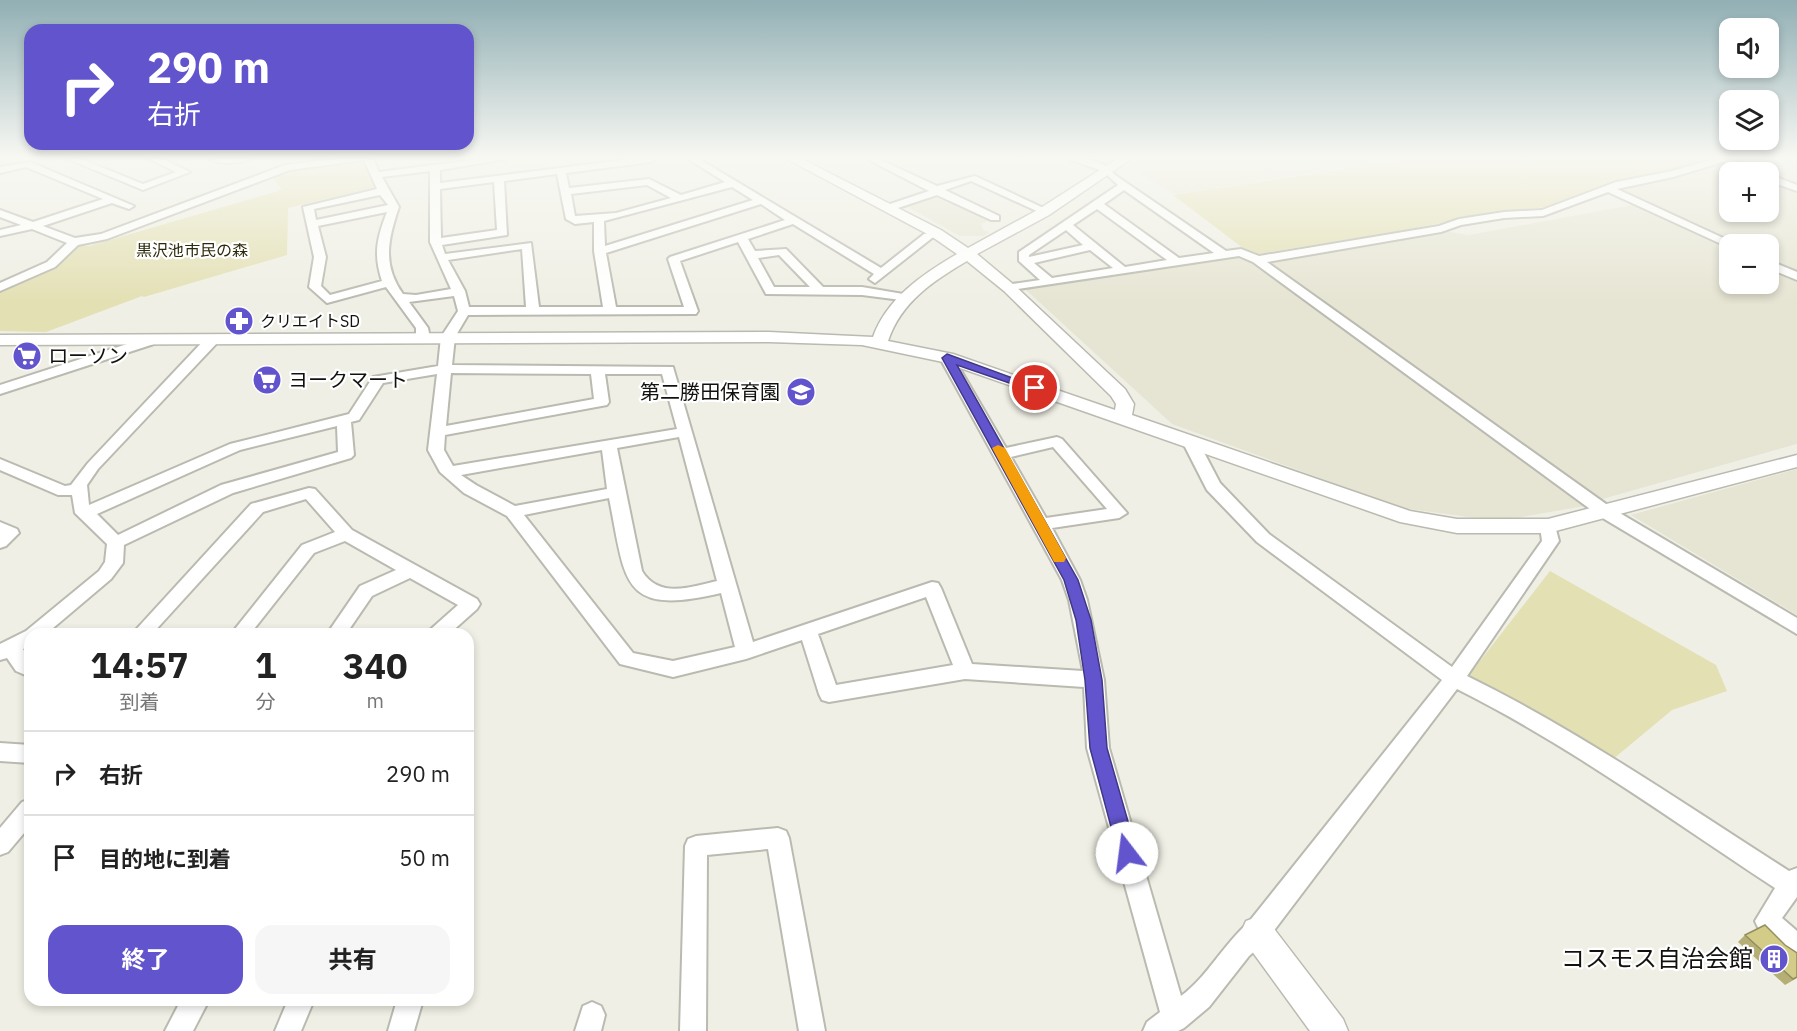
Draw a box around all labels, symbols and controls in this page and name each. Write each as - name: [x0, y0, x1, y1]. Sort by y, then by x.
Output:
- map controls: [1719, 18, 1779, 294]
- button: sound: [1719, 18, 1779, 78]
- text: 290 m: [147, 40, 270, 95]
- icon: right: [48, 48, 126, 126]
- button: layers: [1719, 90, 1779, 150]
- text: 右折: [147, 96, 201, 131]
- button: +: [1719, 162, 1779, 222]
- button: −: [1719, 234, 1779, 294]
- park label: 黒沢池市民の森: [136, 240, 248, 260]
- pharmacy icon: クリエイトSD: [223, 305, 255, 337]
- place label: クリエイトSD: [260, 311, 360, 331]
- supermarket icon: ローソン: [11, 340, 43, 372]
- place label: ローソン: [48, 342, 128, 369]
- pin: [1009, 362, 1060, 413]
- supermarket icon: ヨークマート: [251, 364, 283, 396]
- place label: ヨークマート: [288, 366, 408, 393]
- icon: arrive: [1018, 371, 1051, 404]
- school or university icon: 第二勝田保育園: [785, 376, 817, 408]
- place label: 第二勝田保育園: [640, 378, 780, 405]
- text: 14:57: [90, 641, 189, 688]
- text: 1: [255, 641, 277, 688]
- text: 340: [343, 642, 408, 689]
- text: m: [367, 687, 384, 714]
- text: 到着: [119, 688, 159, 715]
- text: 分: [256, 688, 276, 715]
- icon: right: [48, 757, 81, 790]
- text: 290 m: [386, 759, 450, 788]
- text: 右折: [99, 760, 143, 789]
- position arrow: [1095, 821, 1159, 885]
- icon: arrive: [48, 841, 81, 874]
- text: 50 m: [399, 843, 450, 872]
- text: 目的地に到着: [99, 844, 231, 873]
- button: 終了: [48, 925, 243, 994]
- button: 共有: [255, 925, 450, 994]
- place label: コスモス自治会館: [1561, 942, 1753, 974]
- building icon: コスモス自治会館: [1758, 943, 1790, 975]

